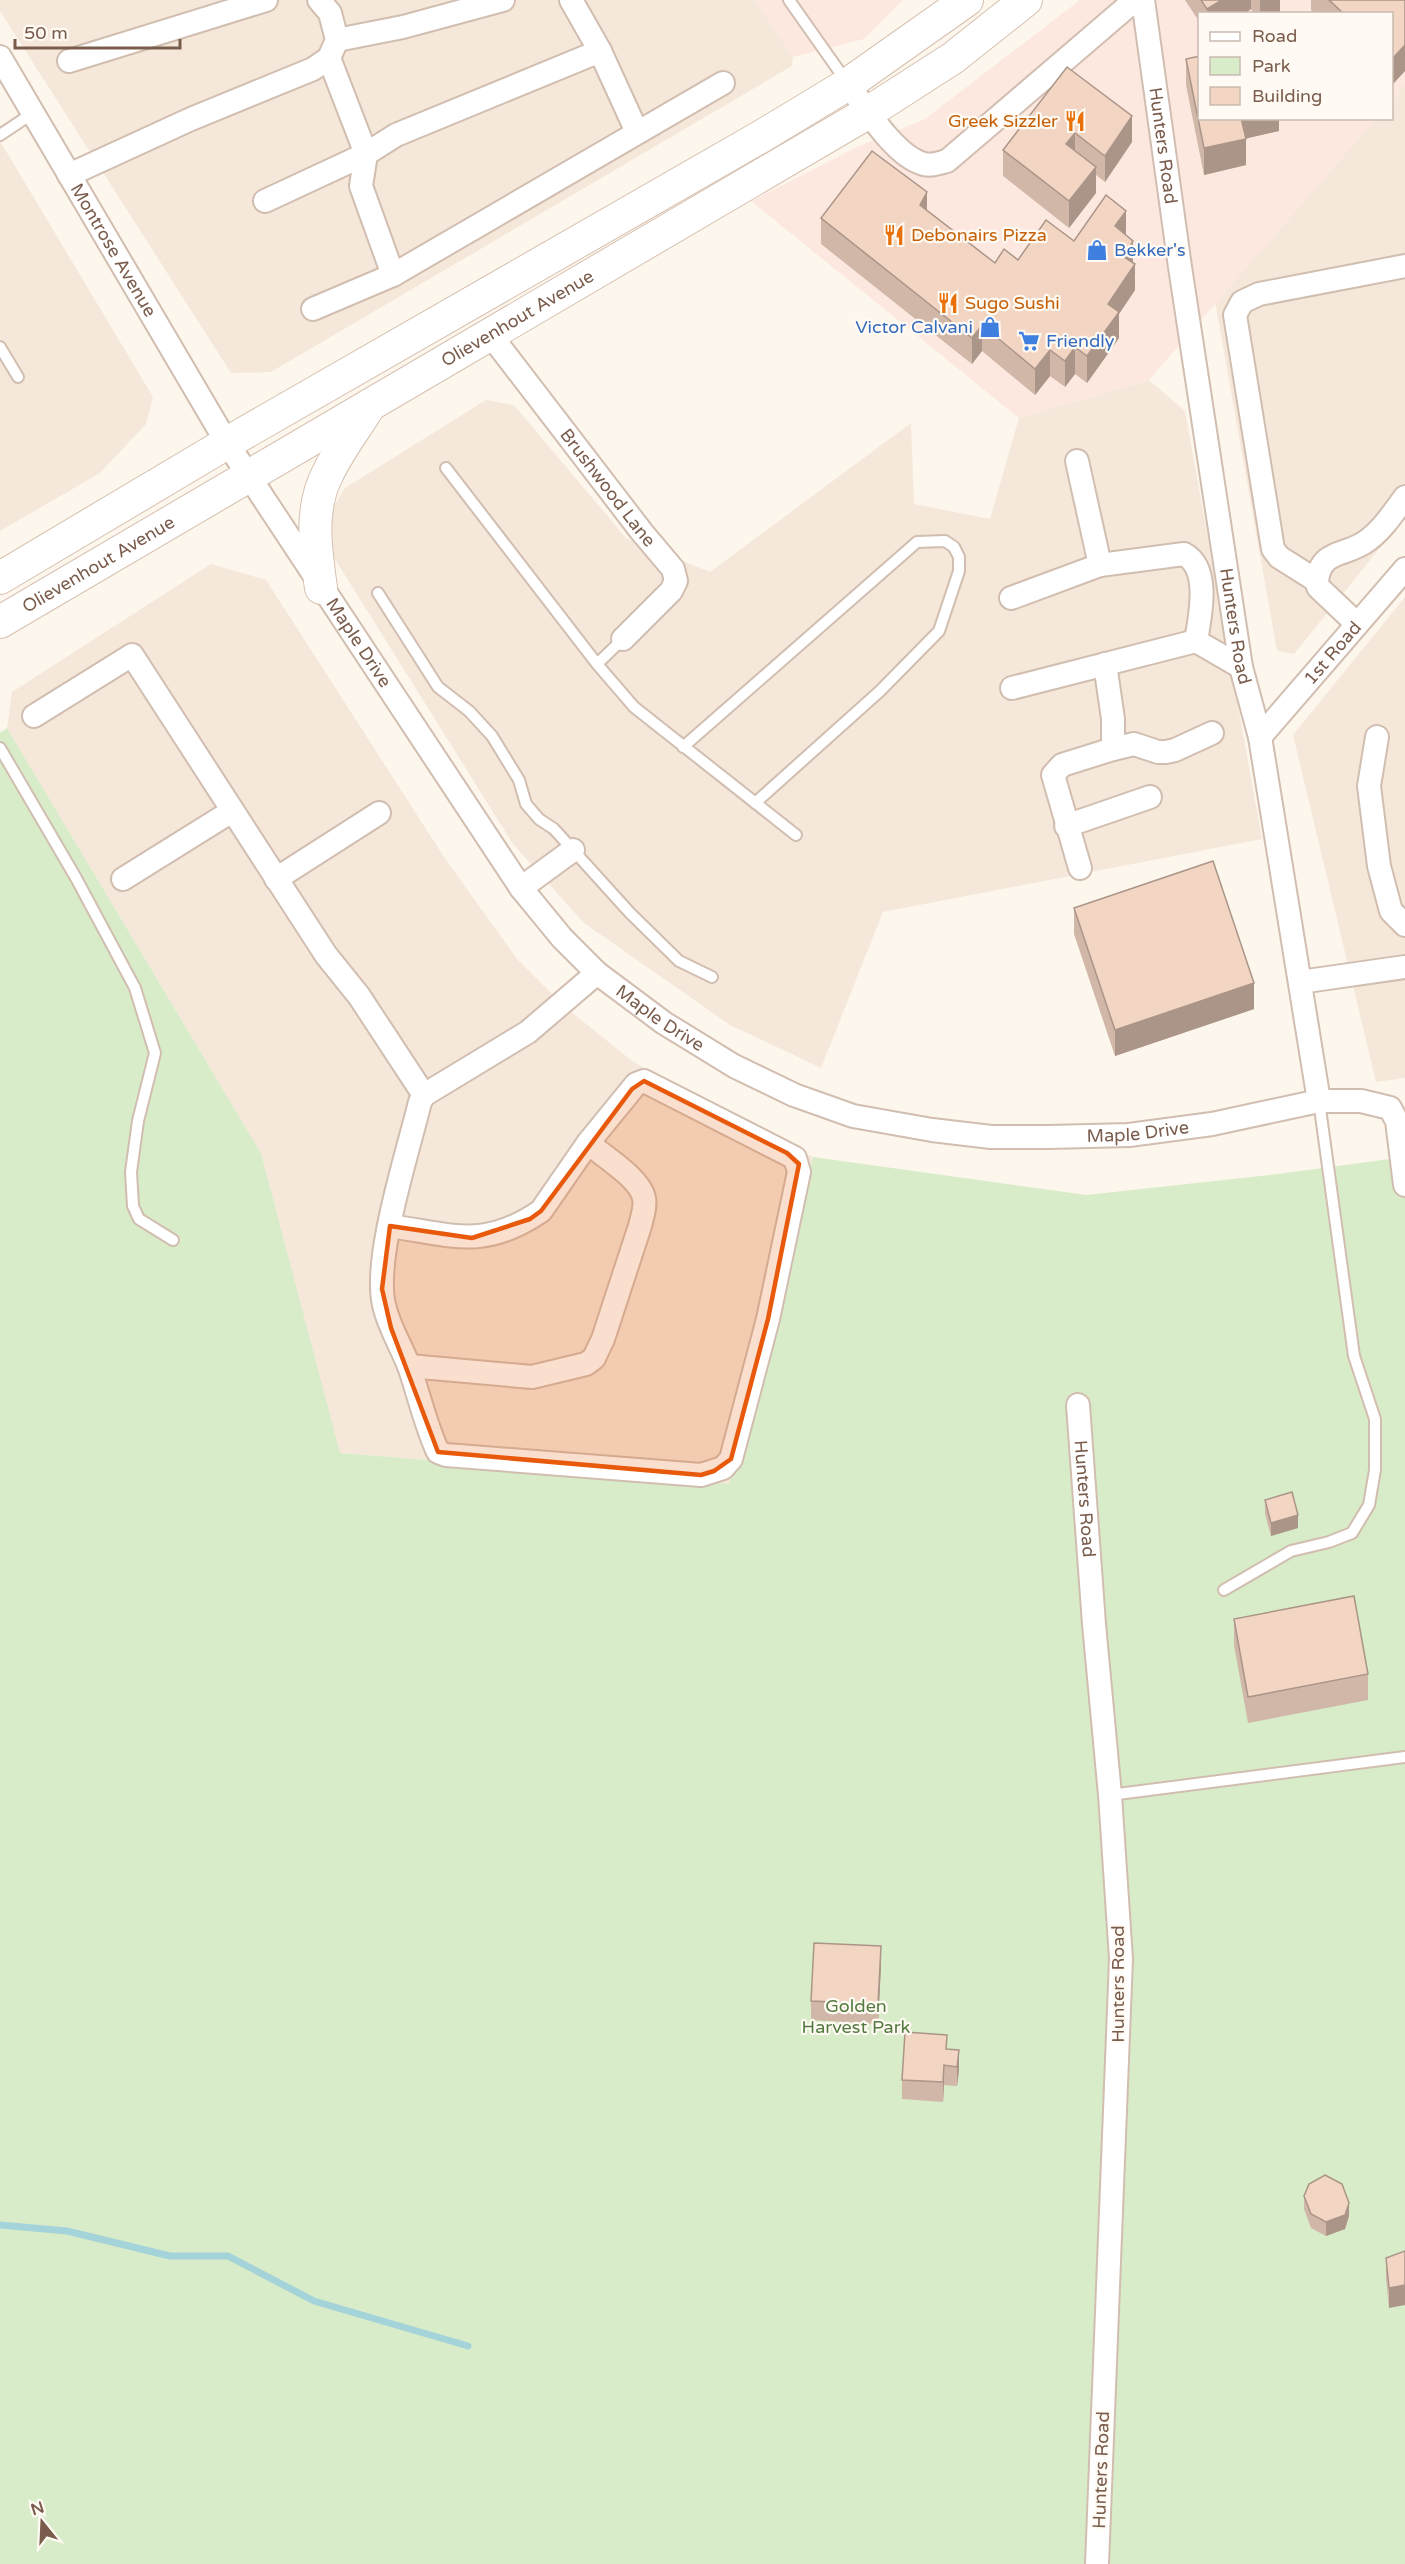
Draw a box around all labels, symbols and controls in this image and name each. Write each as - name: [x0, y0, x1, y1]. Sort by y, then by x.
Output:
- scale bar: [15, 12, 180, 50]
- legend: [1198, 12, 1393, 120]
- text: 50 m: [24, 22, 68, 44]
- text: Road: [1252, 25, 1297, 47]
- text: Park: [1252, 55, 1291, 77]
- text: Building: [1252, 85, 1322, 107]
- street label: Hunters Road: [1144, 86, 1182, 205]
- restaurant icon: Greek Sizzler: [1063, 109, 1087, 133]
- place label: Greek Sizzler: [948, 110, 1058, 132]
- street label: Montrose Avenue: [66, 179, 161, 321]
- restaurant icon: Debonairs Pizza: [882, 223, 906, 247]
- place label: Debonairs Pizza: [911, 224, 1047, 246]
- shop icon: Bekker's: [1085, 238, 1109, 262]
- place label: Bekker's: [1114, 239, 1186, 261]
- street label: Olievenhout Avenue: [437, 265, 598, 372]
- restaurant icon: Sugo Sushi: [936, 291, 960, 315]
- place label: Sugo Sushi: [965, 292, 1060, 314]
- shop icon: Victor Calvani: [978, 315, 1002, 339]
- place label: Victor Calvani: [855, 316, 973, 338]
- supermarket icon: Friendly: [1017, 329, 1041, 353]
- place label: Friendly: [1046, 330, 1115, 352]
- street label: Brushwood Lane: [555, 424, 660, 551]
- street label: Olievenhout Avenue: [18, 511, 179, 618]
- street label: Hunters Road: [1215, 567, 1256, 687]
- street label: Maple Drive: [321, 594, 396, 691]
- street label: 1st Road: [1299, 617, 1366, 689]
- street label: Maple Drive: [612, 980, 708, 1056]
- street label: Maple Drive: [1086, 1116, 1190, 1147]
- street label: Hunters Road: [1070, 1439, 1100, 1558]
- street label: Hunters Road: [1107, 1925, 1129, 2043]
- park label: Golden Harvest Park: [802, 1995, 911, 2038]
- street label: Hunters Road: [1088, 2411, 1114, 2529]
- north arrow: [12, 2492, 72, 2552]
- text: N: [28, 2497, 47, 2520]

